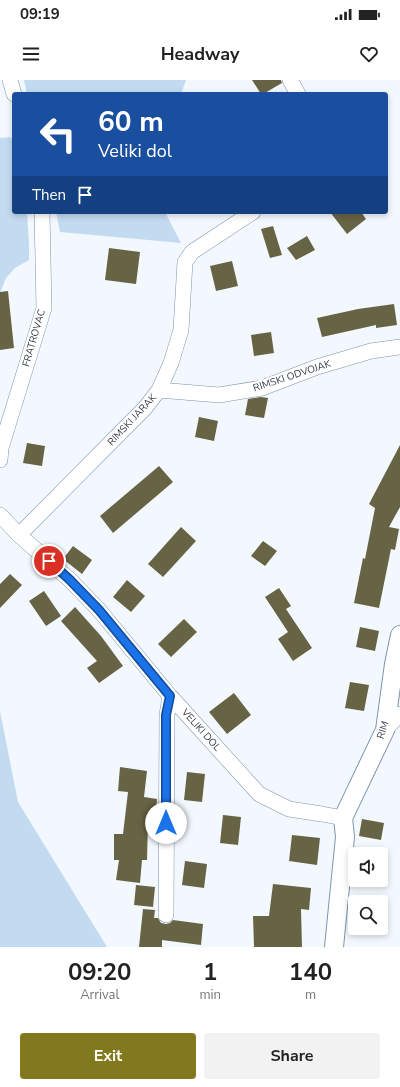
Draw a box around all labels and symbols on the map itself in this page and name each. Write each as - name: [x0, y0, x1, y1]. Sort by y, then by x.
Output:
- street label: FRATROVAC: [19, 307, 49, 368]
- street label: RIMSKI ODVOJAK: [251, 357, 333, 395]
- street label: RIMSKI JARAK: [104, 391, 160, 449]
- pin: [32, 544, 66, 578]
- street label: VELIKI DOL: [178, 705, 224, 755]
- street label: RIM: [374, 719, 392, 741]
- position arrow: [145, 802, 187, 844]

